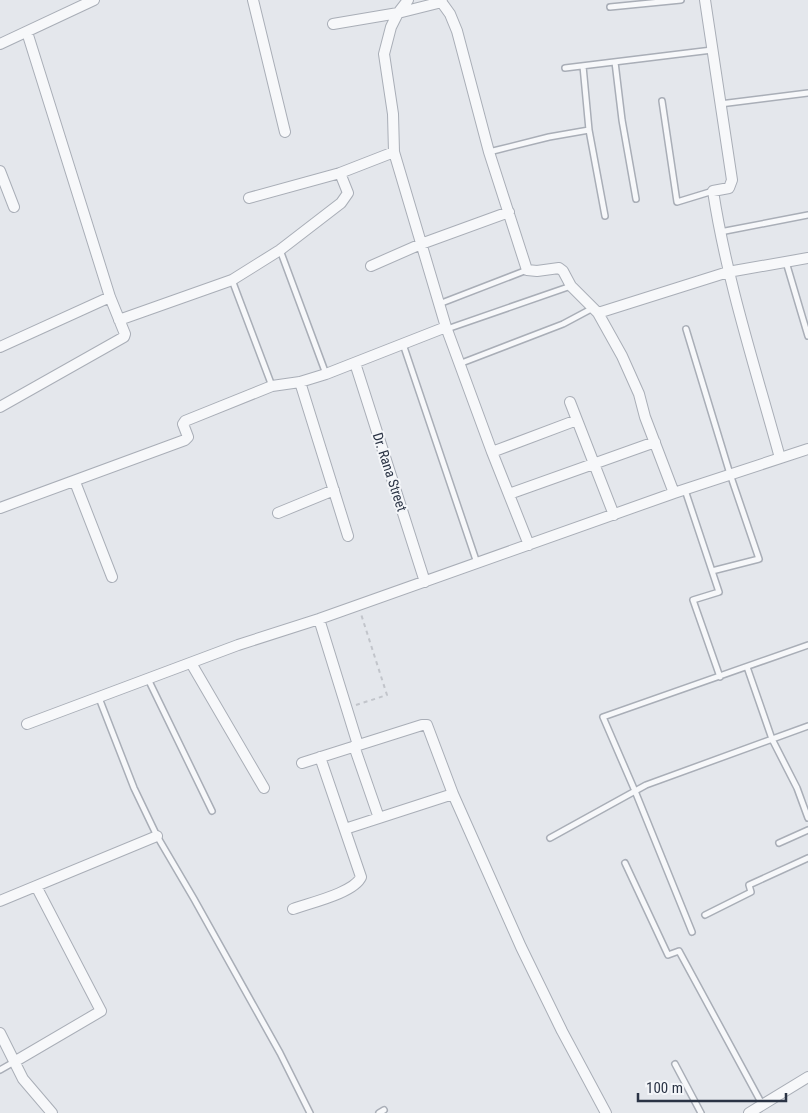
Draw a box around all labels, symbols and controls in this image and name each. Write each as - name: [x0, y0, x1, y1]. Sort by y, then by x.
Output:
- street label: Dr. Rana Street: [370, 431, 410, 513]
- scale bar: [638, 1070, 786, 1102]
- text: 100 m: [646, 1079, 683, 1097]

